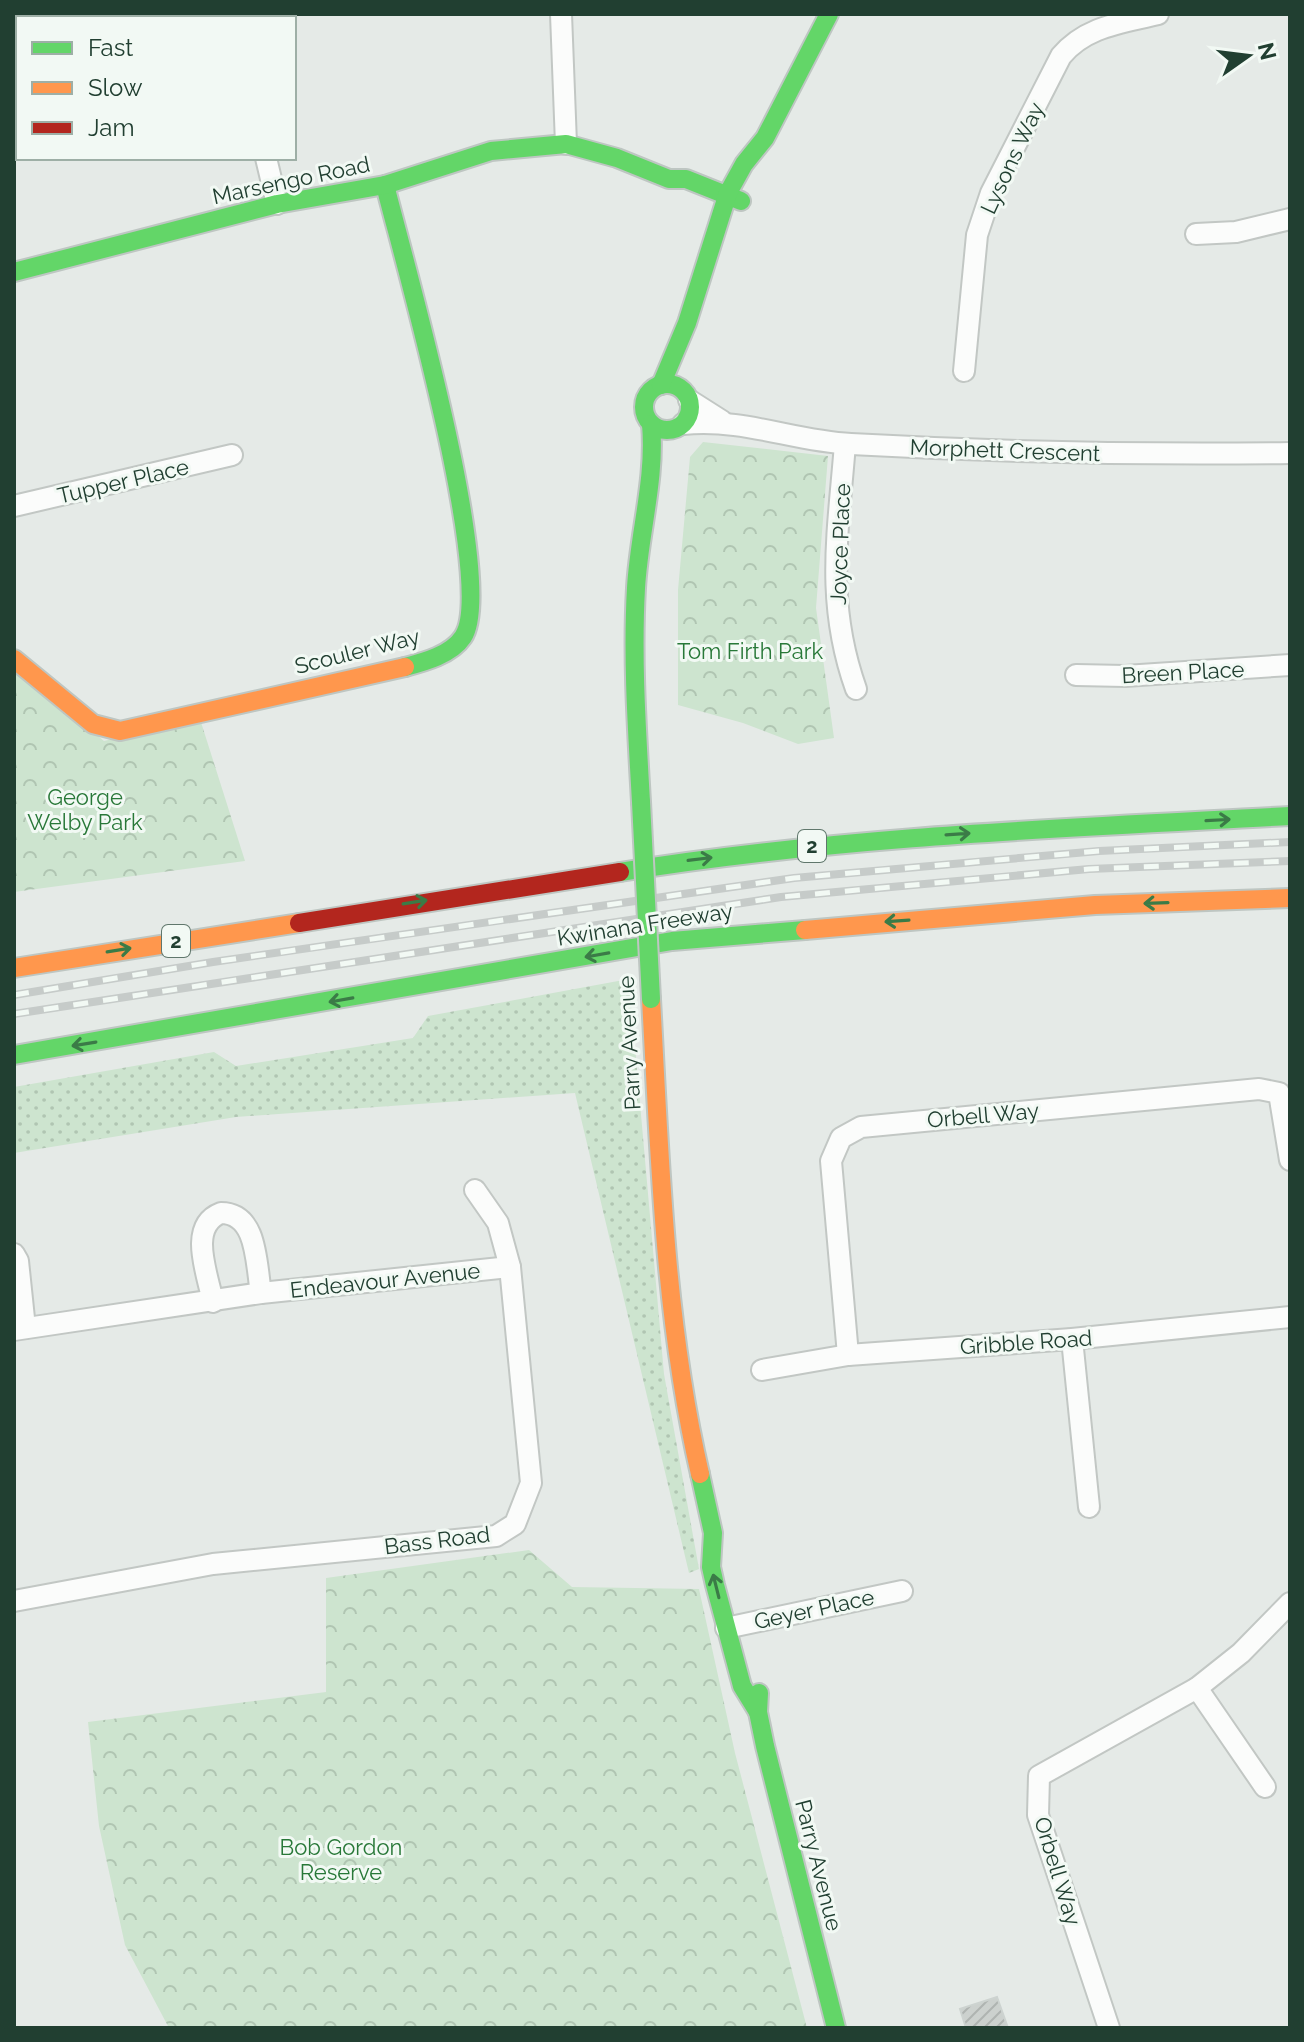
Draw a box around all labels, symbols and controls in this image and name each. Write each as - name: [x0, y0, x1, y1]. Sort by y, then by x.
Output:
- legend: [16, 16, 296, 160]
- north arrow: [1208, 16, 1288, 96]
- text: Fast: [88, 33, 133, 62]
- text: N: [1253, 40, 1282, 62]
- text: Slow: [88, 73, 143, 102]
- street label: Lysons Way: [975, 98, 1049, 218]
- text: Jam: [88, 113, 134, 142]
- street label: Marsengo Road: [210, 151, 372, 209]
- street label: Morphett Crescent: [909, 434, 1101, 466]
- street label: Tupper Place: [55, 453, 191, 509]
- street label: Joyce Place: [825, 483, 855, 605]
- street label: Scouler Way: [292, 623, 422, 679]
- park label: Tom Firth Park: [677, 638, 823, 664]
- street label: Breen Place: [1121, 656, 1245, 688]
- park label: George Welby Park: [27, 784, 143, 835]
- one-way arrow: [1204, 812, 1231, 827]
- one-way arrow: [944, 826, 971, 841]
- road number: 2: [798, 830, 826, 862]
- one-way arrow: [686, 852, 712, 867]
- one-way arrow: [402, 894, 427, 909]
- one-way arrow: [1143, 896, 1170, 911]
- street label: Kwinana Freeway: [555, 897, 735, 951]
- one-way arrow: [884, 913, 911, 928]
- road number: 2: [162, 925, 190, 957]
- one-way arrow: [105, 942, 131, 957]
- one-way arrow: [584, 948, 610, 963]
- street label: Parry Avenue: [612, 975, 646, 1111]
- one-way arrow: [329, 994, 354, 1009]
- one-way arrow: [72, 1037, 98, 1052]
- street label: Orbell Way: [926, 1097, 1040, 1133]
- street label: Endeavour Avenue: [289, 1257, 481, 1303]
- street label: Gribble Road: [959, 1324, 1093, 1360]
- street label: Bass Road: [383, 1521, 491, 1559]
- one-way arrow: [708, 1574, 723, 1600]
- street label: Geyer Place: [752, 1584, 877, 1634]
- street label: Parry Avenue: [790, 1797, 848, 1933]
- street label: Orbell Way: [1029, 1814, 1087, 1929]
- park label: Bob Gordon Reserve: [280, 1834, 402, 1885]

